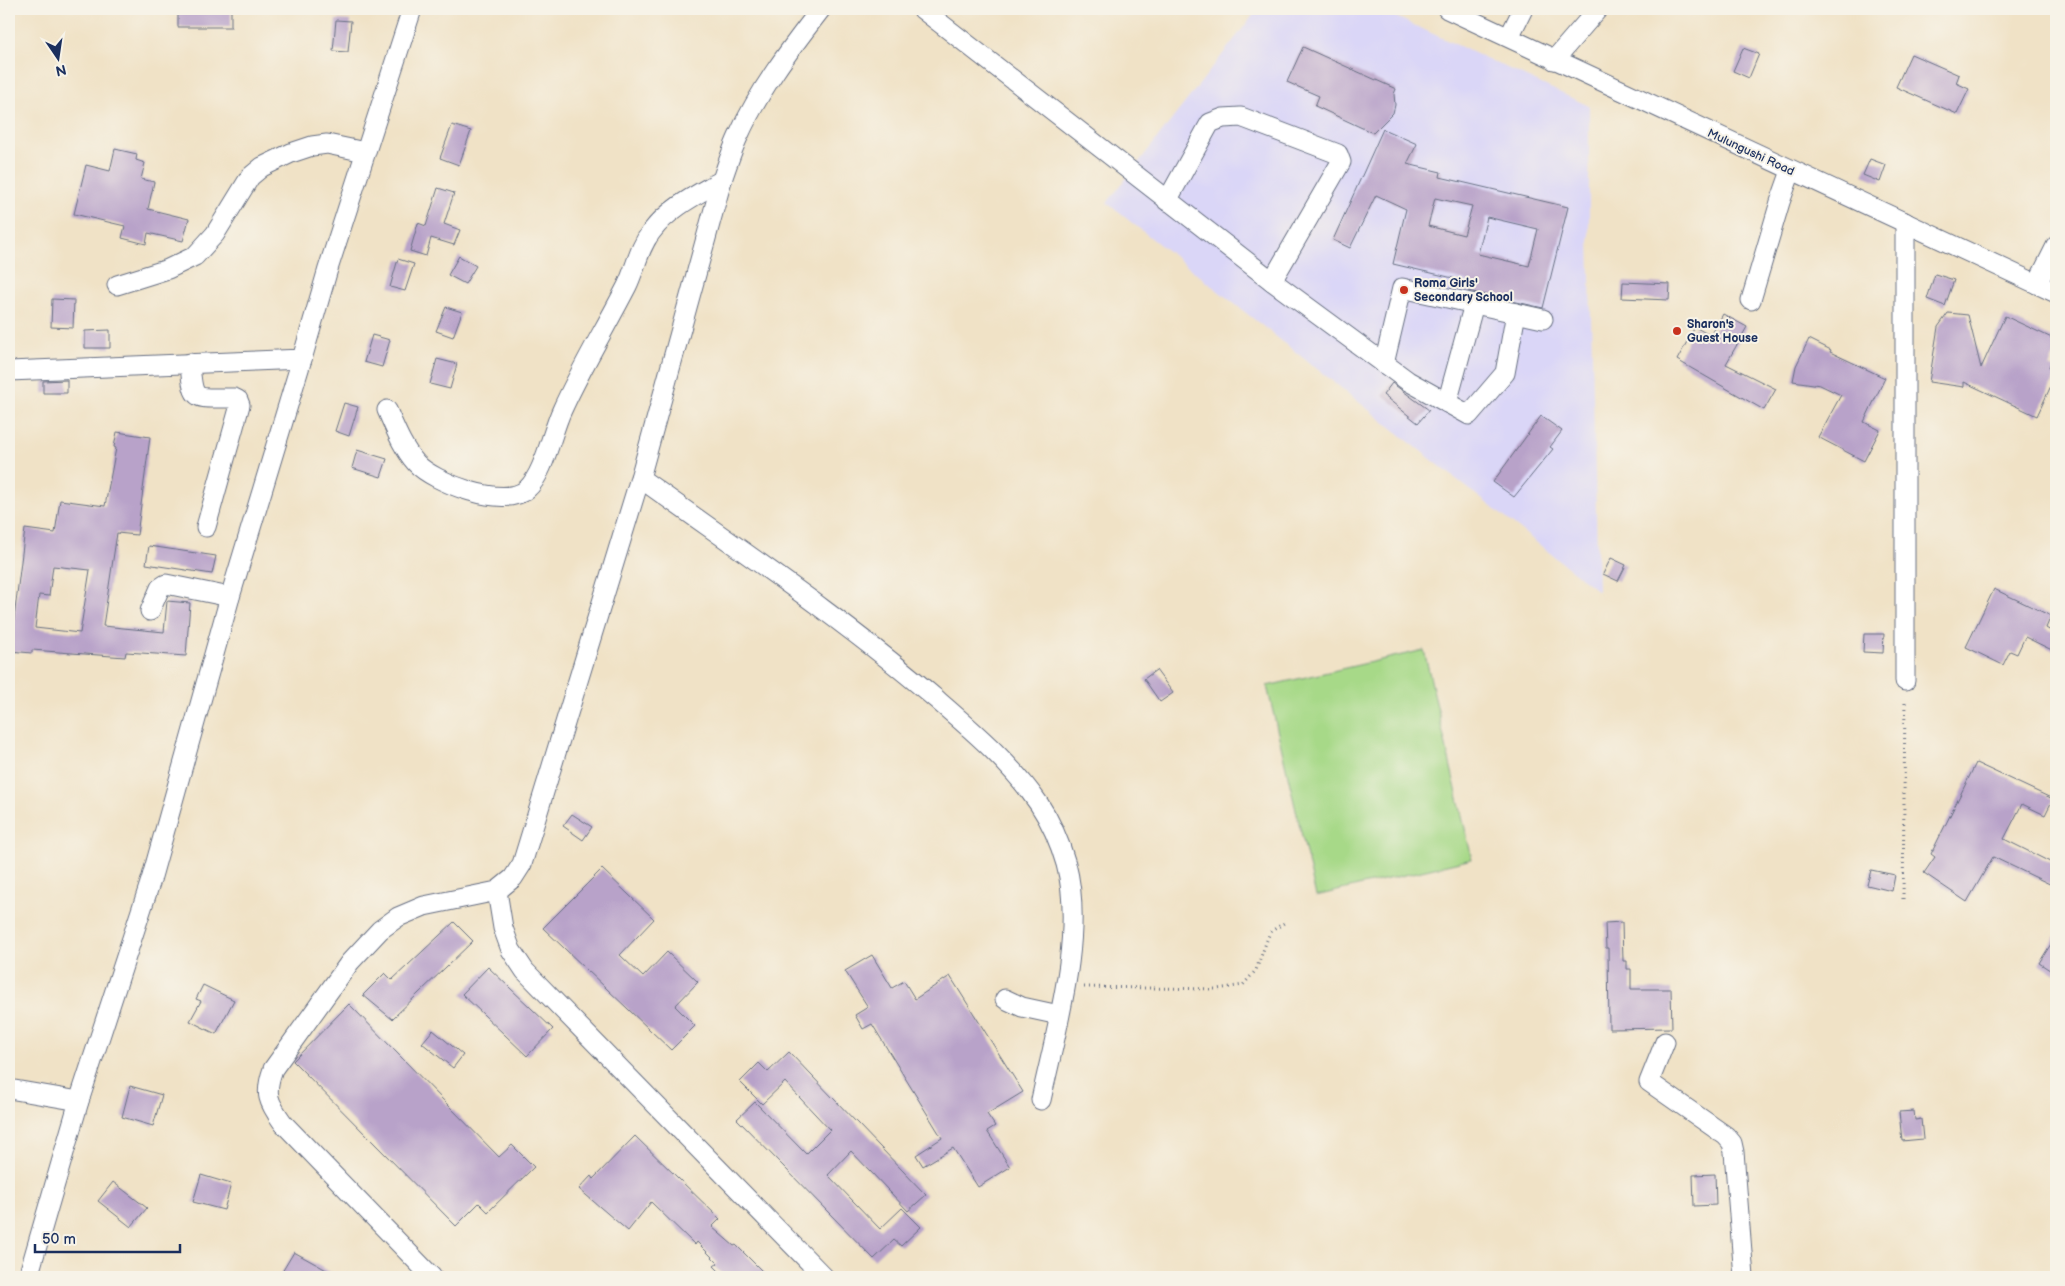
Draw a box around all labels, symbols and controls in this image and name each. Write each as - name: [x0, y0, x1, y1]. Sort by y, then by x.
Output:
- north arrow: [32, 32, 82, 82]
- text: N: [54, 61, 68, 80]
- street label: Mulungushi Road: [1705, 126, 1797, 179]
- place label: Roma Girls' Secondary School: [1414, 276, 1513, 305]
- marker: Roma Girls' Secondary School: [1398, 284, 1410, 296]
- place label: Sharon's Guest House: [1687, 317, 1758, 346]
- marker: Sharon's Guest House: [1671, 325, 1683, 337]
- scale bar: [35, 1221, 180, 1253]
- text: 50 m: [42, 1230, 76, 1249]

